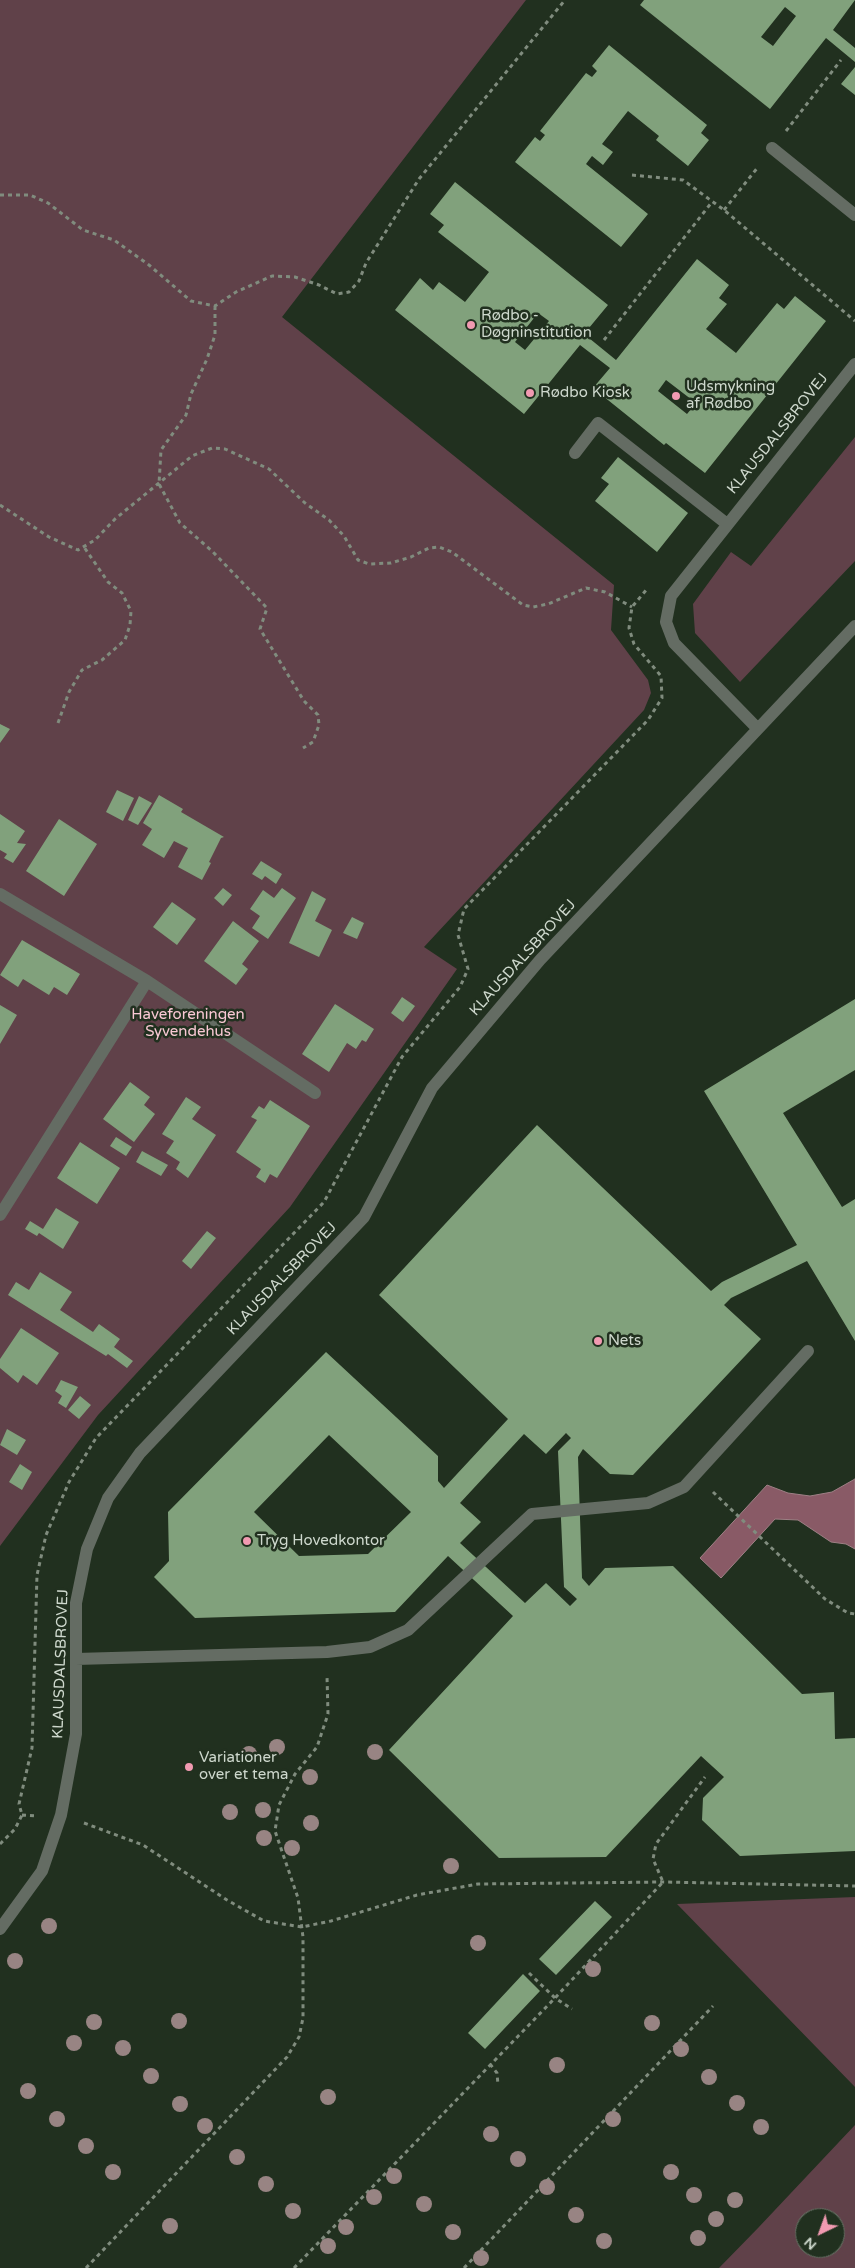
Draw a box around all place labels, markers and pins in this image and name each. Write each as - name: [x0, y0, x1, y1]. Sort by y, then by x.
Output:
- place label: Rødbo - Døgninstitution: [481, 307, 592, 342]
- marker: Rødbo - Døgninstitution: [465, 319, 477, 331]
- place label: Udsmykning af Rødbo: [686, 378, 775, 413]
- place label: Rødbo Kiosk: [540, 384, 630, 402]
- marker: Rødbo Kiosk: [524, 387, 536, 399]
- marker: Udsmykning af Rødbo: [670, 390, 682, 402]
- place label: Nets: [608, 1332, 641, 1350]
- marker: Nets: [592, 1335, 604, 1347]
- place label: Tryg Hovedkontor: [257, 1532, 385, 1550]
- marker: Tryg Hovedkontor: [241, 1535, 253, 1547]
- place label: Variationer over et tema: [199, 1749, 288, 1784]
- marker: Variationer over et tema: [183, 1761, 195, 1773]

